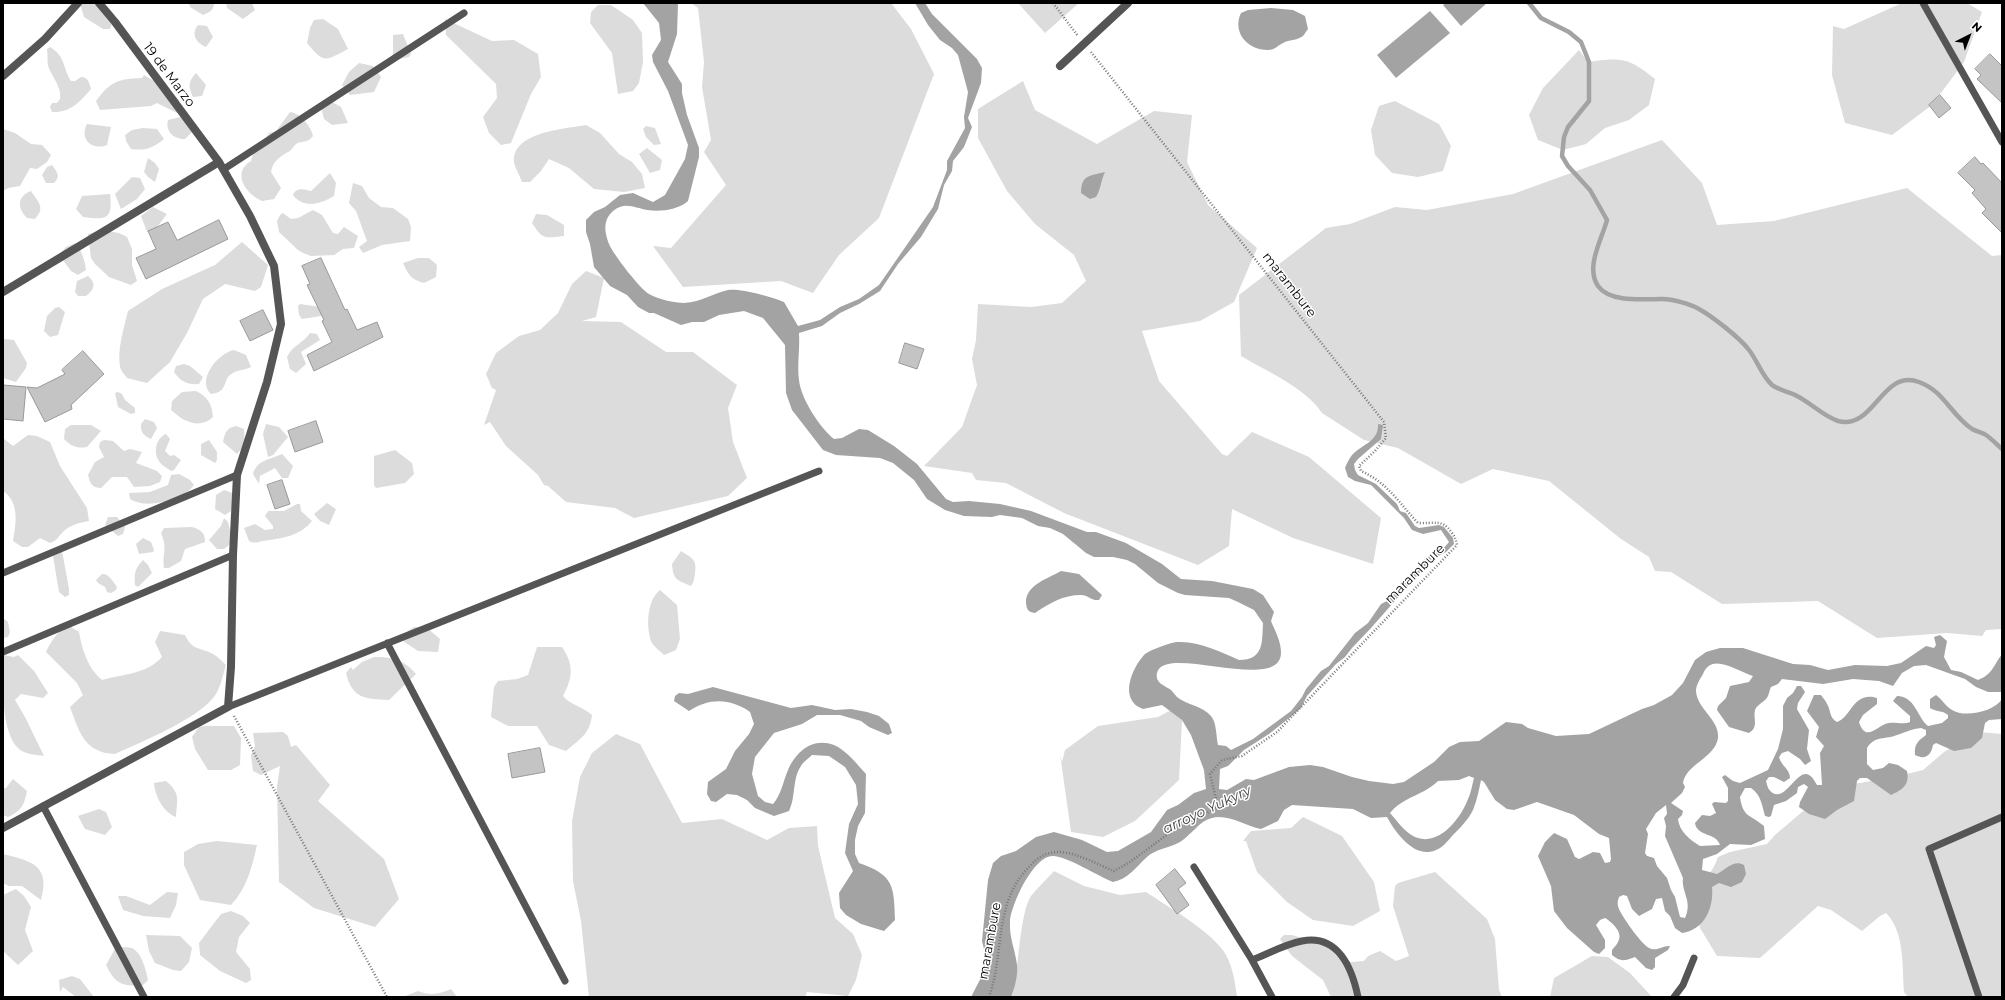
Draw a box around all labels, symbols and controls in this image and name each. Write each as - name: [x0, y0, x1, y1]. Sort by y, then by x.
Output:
- north arrow: [1949, 16, 1989, 56]
- text: N: [1969, 19, 1985, 35]
- street label: 19 de Marzo: [140, 40, 198, 110]
- street label: marambure: [1259, 249, 1319, 321]
- street label: marambure: [1382, 541, 1448, 607]
- water label: arroyo Yukyry: [1160, 782, 1254, 838]
- street label: marambure: [976, 901, 1004, 981]

